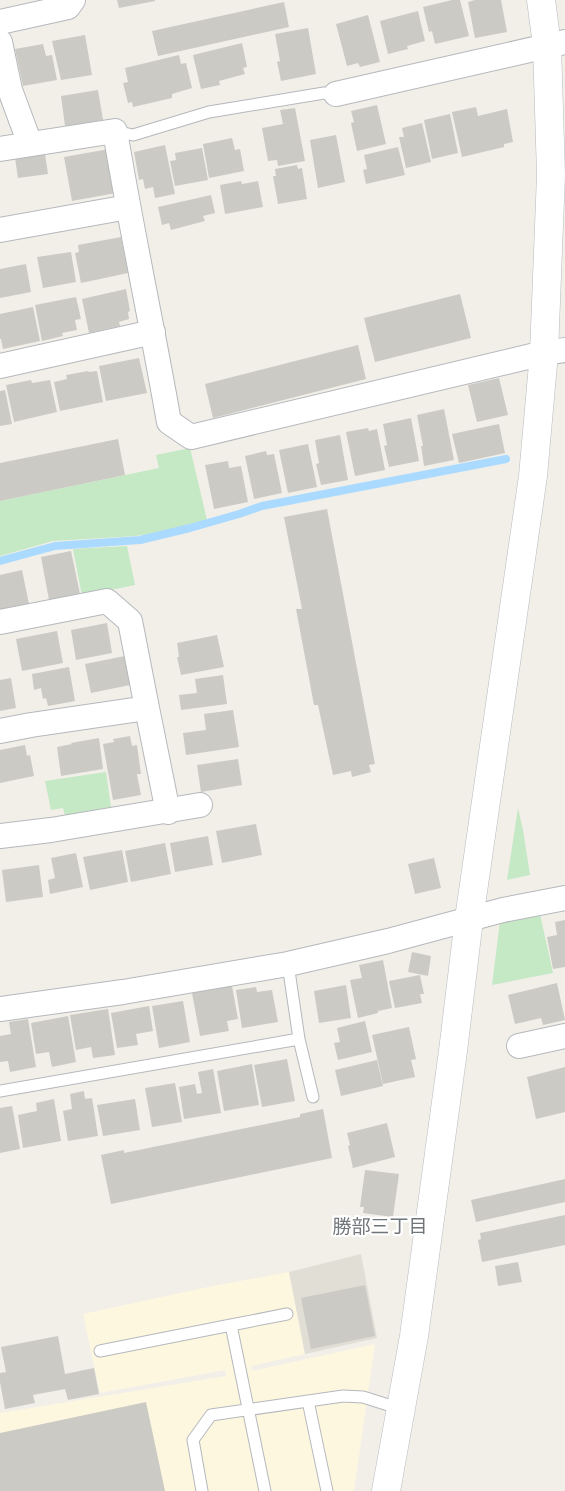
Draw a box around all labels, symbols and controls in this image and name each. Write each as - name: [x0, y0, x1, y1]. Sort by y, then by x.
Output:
- district label: 勝部三丁目: [332, 1214, 428, 1237]

